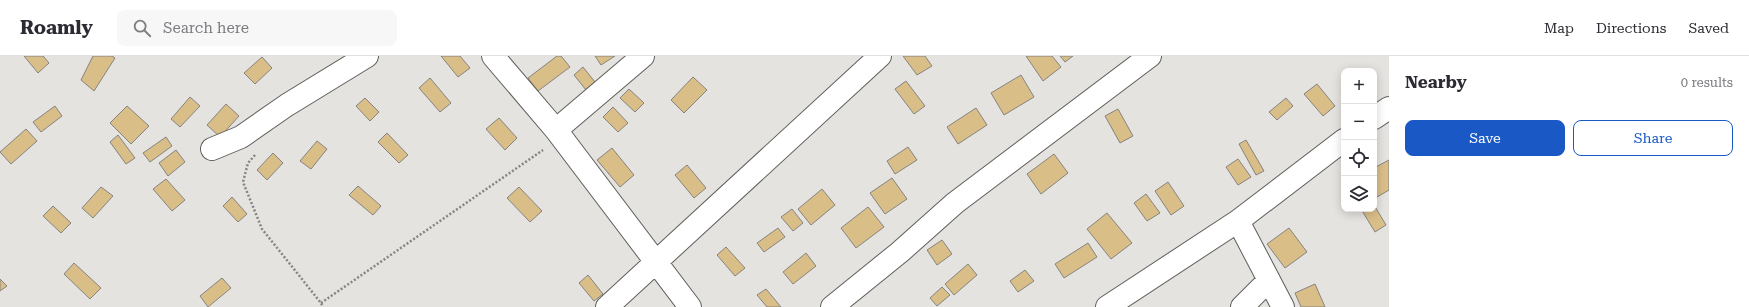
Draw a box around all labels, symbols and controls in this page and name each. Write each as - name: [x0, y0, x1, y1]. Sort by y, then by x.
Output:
- search box: [117, 10, 397, 46]
- text: Roamly: [20, 16, 93, 39]
- icon: search: [131, 17, 153, 39]
- text: Search here: [163, 19, 249, 37]
- text: Map: [1544, 20, 1574, 36]
- text: Directions: [1596, 20, 1666, 36]
- text: Saved: [1688, 20, 1729, 36]
- map controls: [1341, 68, 1377, 212]
- button: +: [1341, 68, 1377, 104]
- text: Nearby: [1405, 72, 1467, 92]
- text: 0 results: [1681, 75, 1733, 90]
- button: −: [1341, 104, 1377, 140]
- button: Save: [1405, 120, 1565, 156]
- button: Share: [1573, 120, 1733, 156]
- button: locate: [1341, 140, 1377, 176]
- button: layers: [1341, 176, 1377, 212]

